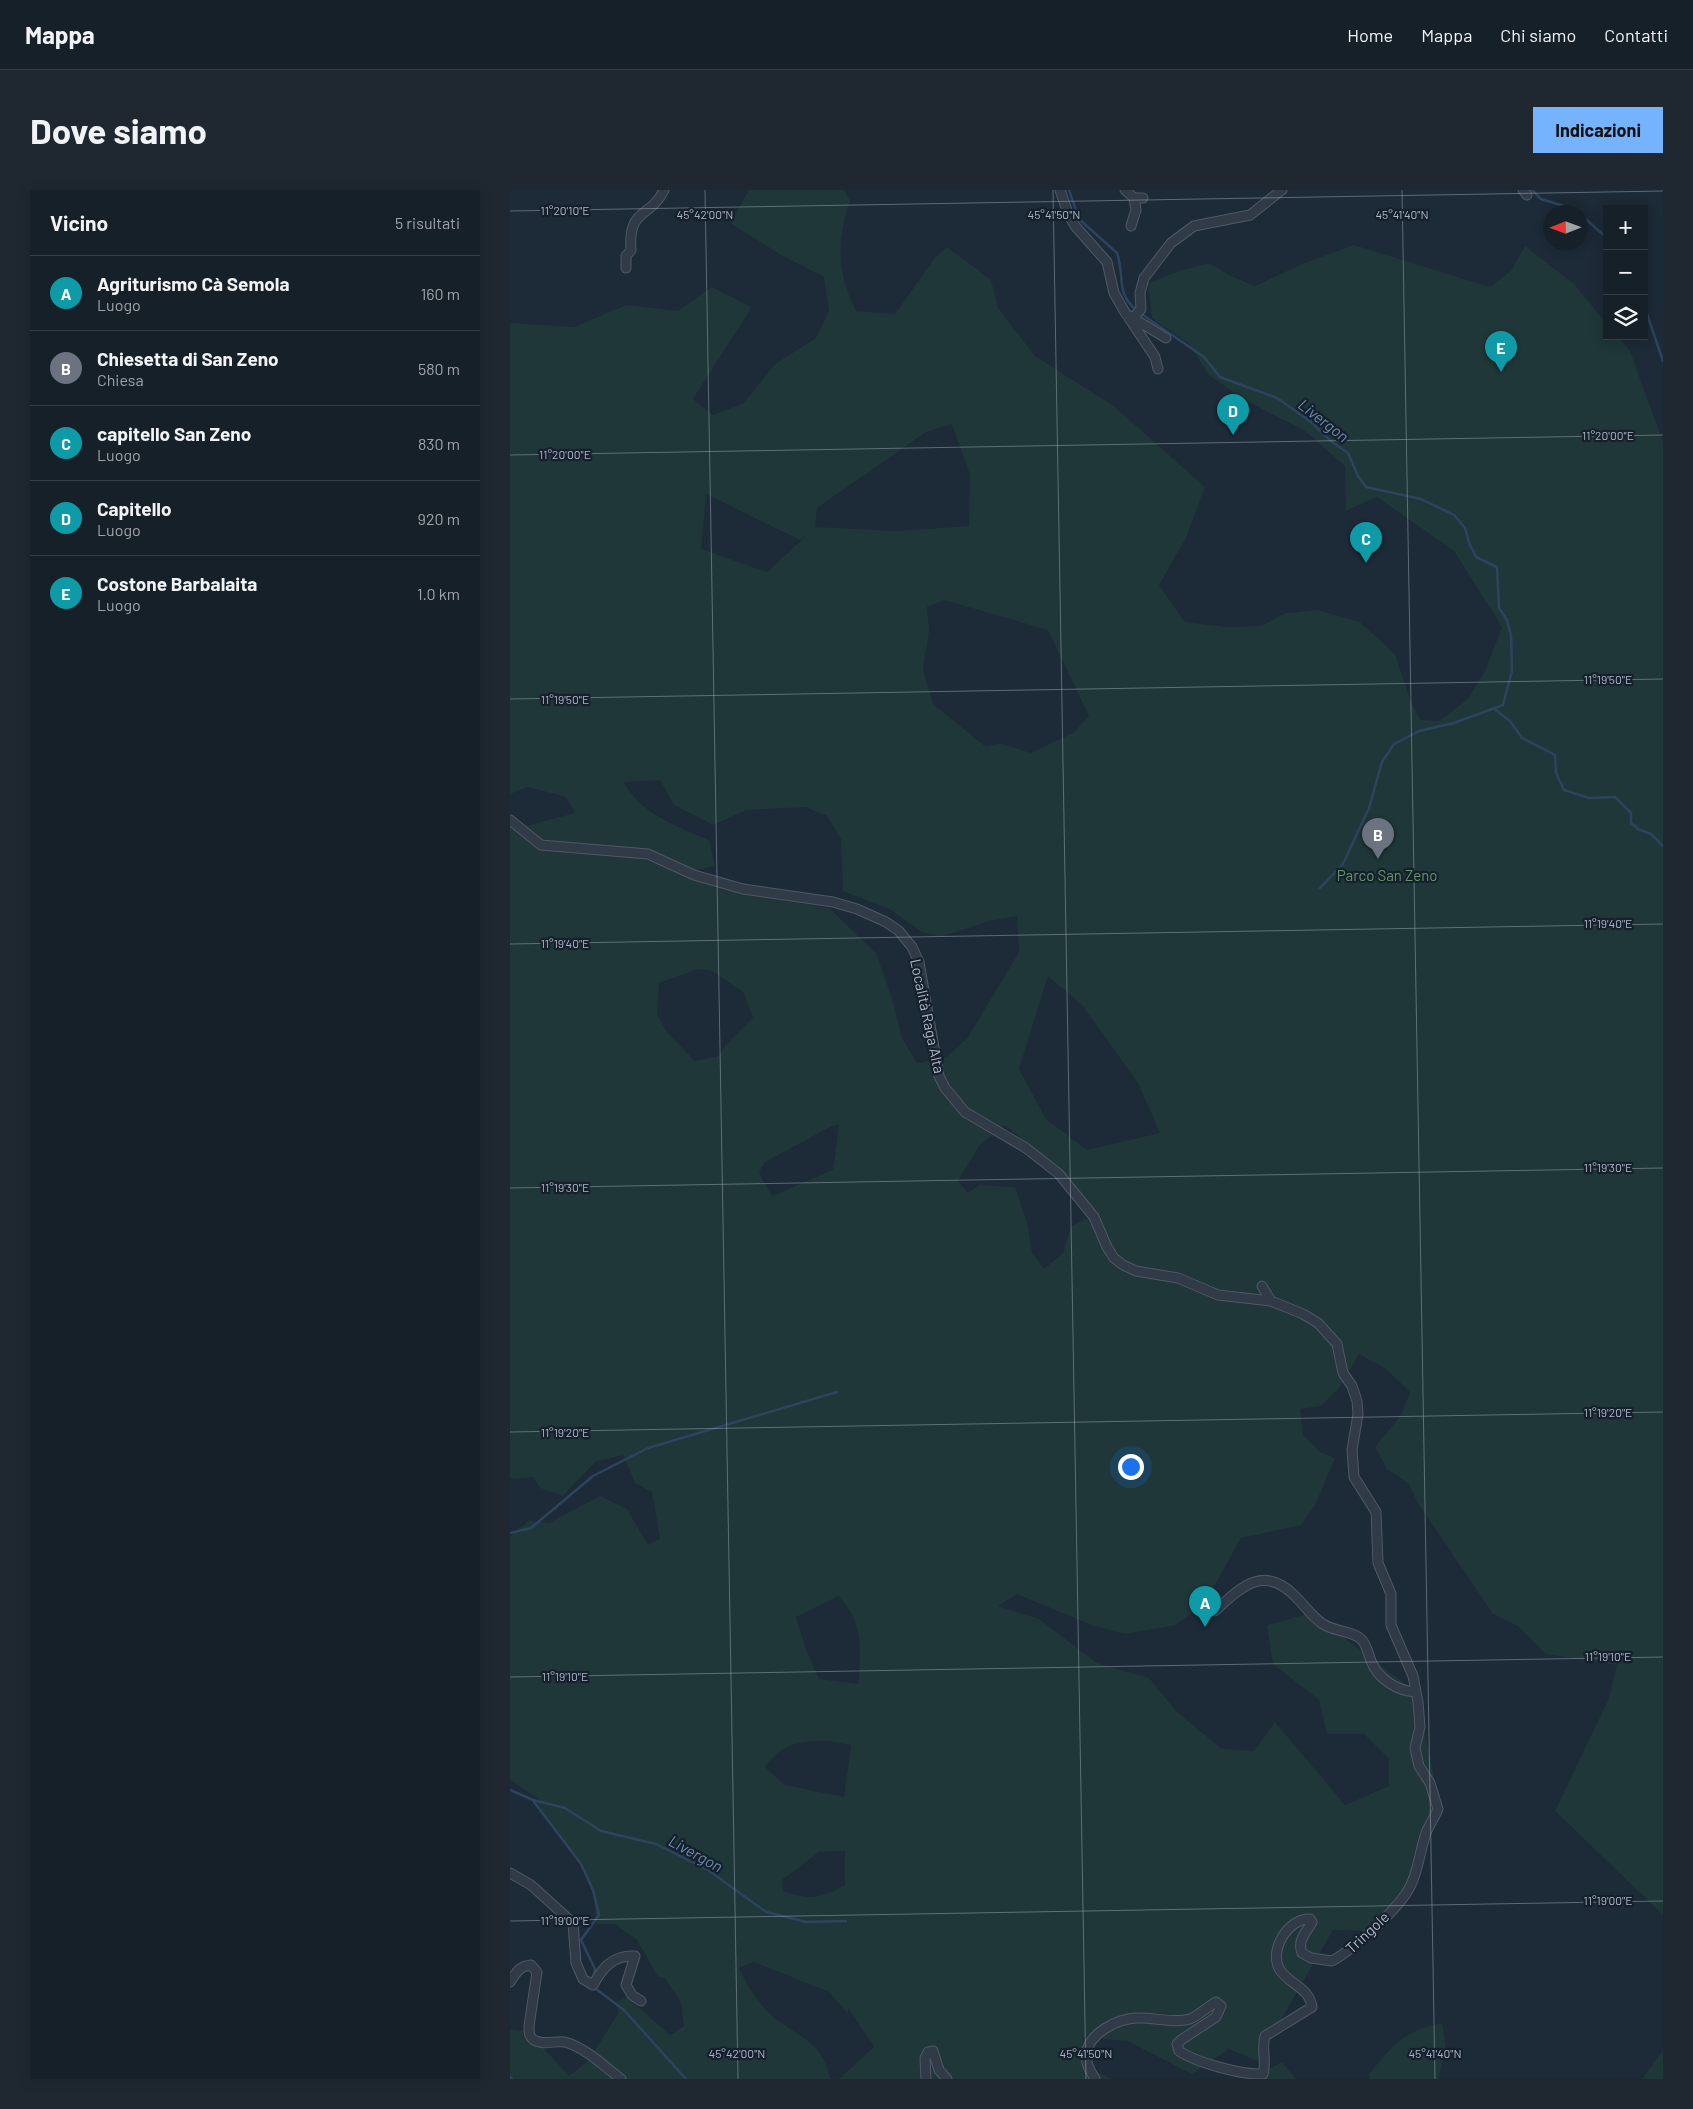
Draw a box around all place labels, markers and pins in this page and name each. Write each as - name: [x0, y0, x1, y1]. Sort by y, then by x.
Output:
- pin: E: [1485, 331, 1517, 372]
- pin: D: [1217, 394, 1249, 435]
- pin: C: [1350, 522, 1382, 563]
- pin: B: [1362, 818, 1394, 859]
- pin: A: [1189, 1586, 1221, 1627]

